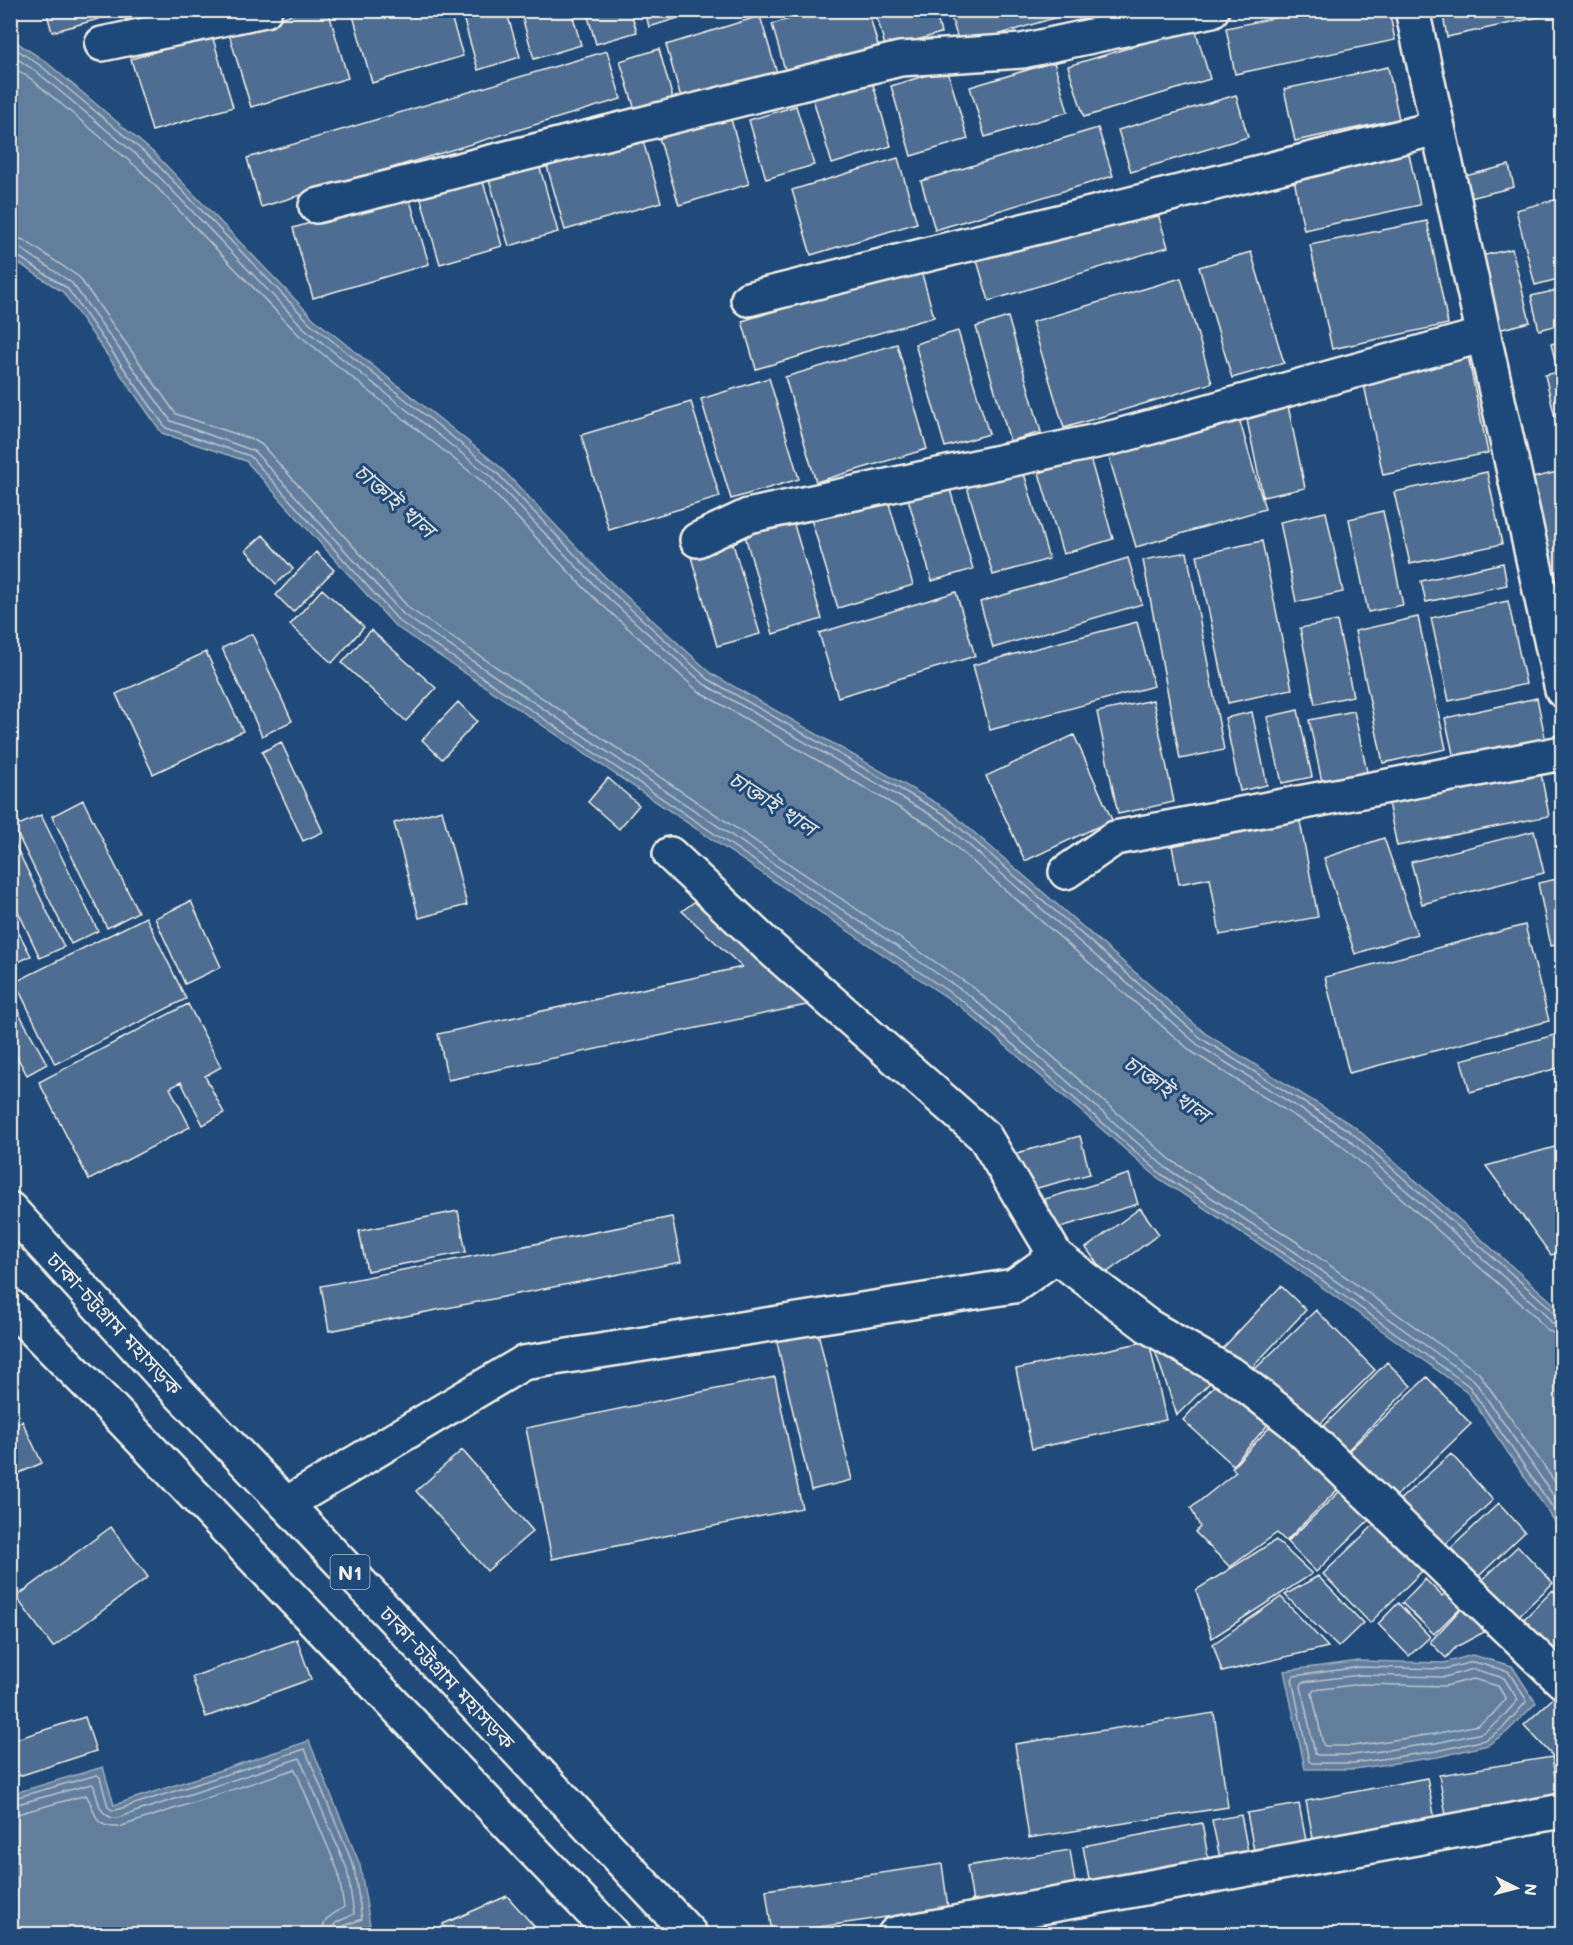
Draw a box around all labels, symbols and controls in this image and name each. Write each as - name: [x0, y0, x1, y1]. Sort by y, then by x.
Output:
- water label: চাক্তাই খাল: [348, 457, 445, 546]
- water label: চাক্তাই খাল: [724, 764, 826, 844]
- water label: চাক্তাই খাল: [1118, 1048, 1219, 1130]
- street label: ঢাকা-চট্টগ্রাম মহাসড়ক: [41, 1245, 189, 1401]
- road number: N1: [330, 1555, 370, 1589]
- street label: ঢাকা-চট্টগ্রাম মহাসড়ক: [374, 1599, 522, 1755]
- north arrow: [1486, 1858, 1546, 1918]
- text: N: [1520, 1882, 1542, 1897]

